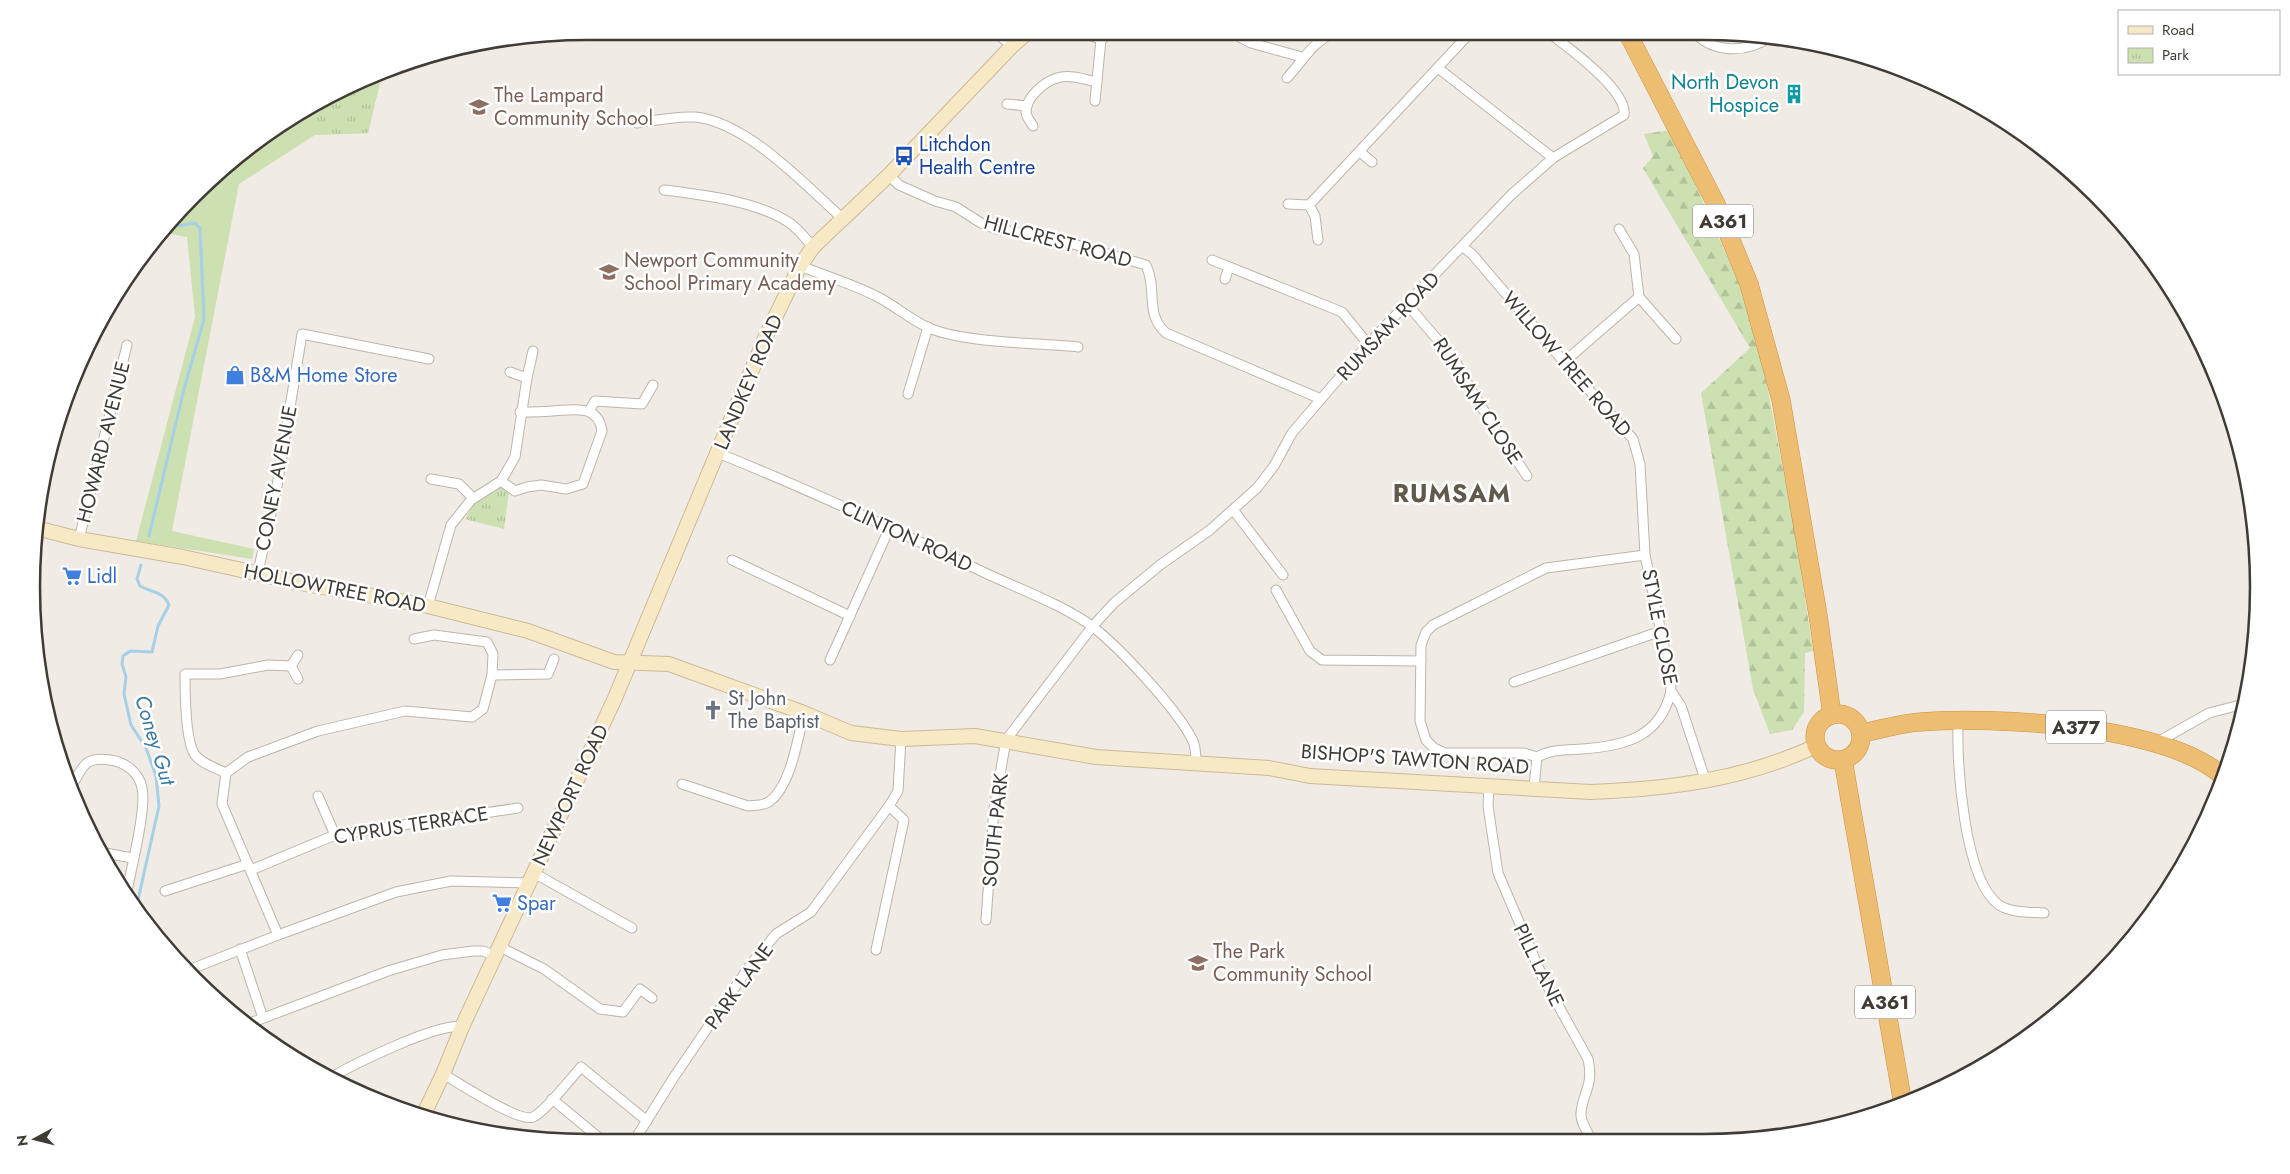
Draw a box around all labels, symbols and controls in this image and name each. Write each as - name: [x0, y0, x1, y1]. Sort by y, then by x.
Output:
- legend: [2118, 10, 2280, 75]
- text: Road: [2162, 19, 2194, 41]
- text: Park: [2162, 44, 2189, 66]
- place label: North Devon Hospice: [1671, 68, 1779, 120]
- place label: The Lampard Community School: [494, 81, 653, 133]
- building icon: North Devon Hospice: [1783, 83, 1805, 105]
- school or university icon: The Lampard Community School: [468, 96, 490, 118]
- place label: Litchdon Health Centre: [919, 130, 1035, 182]
- bus stop icon: Litchdon Health Centre: [893, 145, 915, 167]
- road number: A361: [1693, 205, 1753, 238]
- street label: HILLCREST ROAD: [981, 208, 1135, 275]
- place label: Newport Community School Primary Academy: [624, 246, 836, 298]
- school or university icon: Newport Community School Primary Academy: [598, 261, 620, 283]
- street label: RUMSAM ROAD: [1330, 265, 1447, 387]
- street label: WILLOW TREE ROAD: [1495, 285, 1638, 444]
- street label: LANDKEY ROAD: [707, 310, 790, 454]
- street label: RUMSAM CLOSE: [1426, 332, 1530, 470]
- street label: HOWARD AVENUE: [69, 358, 138, 526]
- place label: B&M Home Store: [250, 361, 398, 390]
- shop icon: B&M Home Store: [224, 364, 246, 386]
- street label: CONEY AVENUE: [248, 403, 305, 553]
- district label: RUMSAM: [1393, 475, 1511, 511]
- street label: CLINTON ROAD: [836, 493, 977, 580]
- street label: HOLLOWTREE ROAD: [241, 557, 428, 620]
- place label: Lidl: [87, 562, 117, 591]
- supermarket icon: Lidl: [61, 565, 83, 587]
- street label: STYLE CLOSE: [1634, 566, 1685, 688]
- place label: St John The Baptist: [728, 684, 819, 736]
- water label: Coney Gut: [127, 691, 183, 790]
- church icon: St John The Baptist: [702, 699, 724, 721]
- road number: A377: [2046, 710, 2106, 744]
- street label: NEWPORT ROAD: [525, 720, 616, 871]
- street label: BISHOP'S TAWTON ROAD: [1300, 737, 1530, 782]
- street label: SOUTH PARK: [975, 771, 1016, 888]
- street label: CYPRUS TERRACE: [332, 799, 490, 852]
- place label: Spar: [517, 889, 556, 918]
- supermarket icon: Spar: [491, 892, 513, 914]
- street label: PILL LANE: [1506, 919, 1571, 1012]
- street label: PARK LANE: [698, 937, 781, 1035]
- place label: The Park Community School: [1213, 937, 1372, 989]
- school or university icon: The Park Community School: [1187, 952, 1209, 974]
- road number: A361: [1855, 986, 1915, 1019]
- north arrow: [10, 1114, 60, 1164]
- text: N: [11, 1134, 33, 1147]

